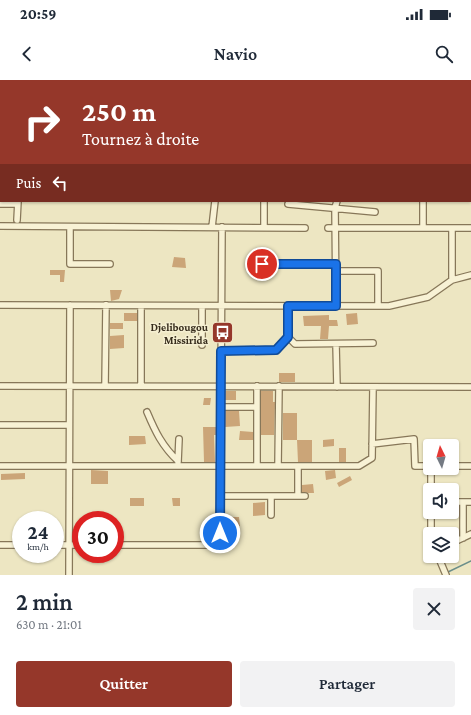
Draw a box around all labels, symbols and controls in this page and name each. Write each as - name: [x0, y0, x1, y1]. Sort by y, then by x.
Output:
- text: 20:59: [20, 6, 56, 22]
- icon: back: [16, 43, 38, 65]
- icon: search: [433, 43, 455, 65]
- text: Navio: [214, 44, 257, 64]
- icon: right: [16, 96, 68, 148]
- text: 250 m: [82, 96, 156, 127]
- text: Tournez à droite: [82, 129, 199, 149]
- icon: left: [49, 172, 71, 194]
- text: Puis: [16, 175, 41, 191]
- pin: [245, 247, 279, 281]
- icon: arrive: [251, 253, 273, 275]
- bus stop icon: Djelibougou Missirida: [210, 320, 236, 346]
- place label: Djelibougou Missirida: [150, 321, 209, 346]
- north arrow: [423, 439, 459, 475]
- map controls: [423, 439, 459, 563]
- button: sound: [423, 483, 459, 519]
- speed limit sign: 30: [72, 511, 124, 563]
- position arrow: [199, 512, 241, 554]
- text: 24: [28, 521, 48, 543]
- button: layers: [423, 527, 459, 563]
- text: km/h: [27, 541, 49, 552]
- text: 2 min: [16, 588, 73, 615]
- button: close: [413, 588, 455, 630]
- text: 630 m · 21:01: [16, 617, 82, 632]
- button: Quitter: [16, 661, 232, 707]
- button: Partager: [240, 661, 455, 707]

